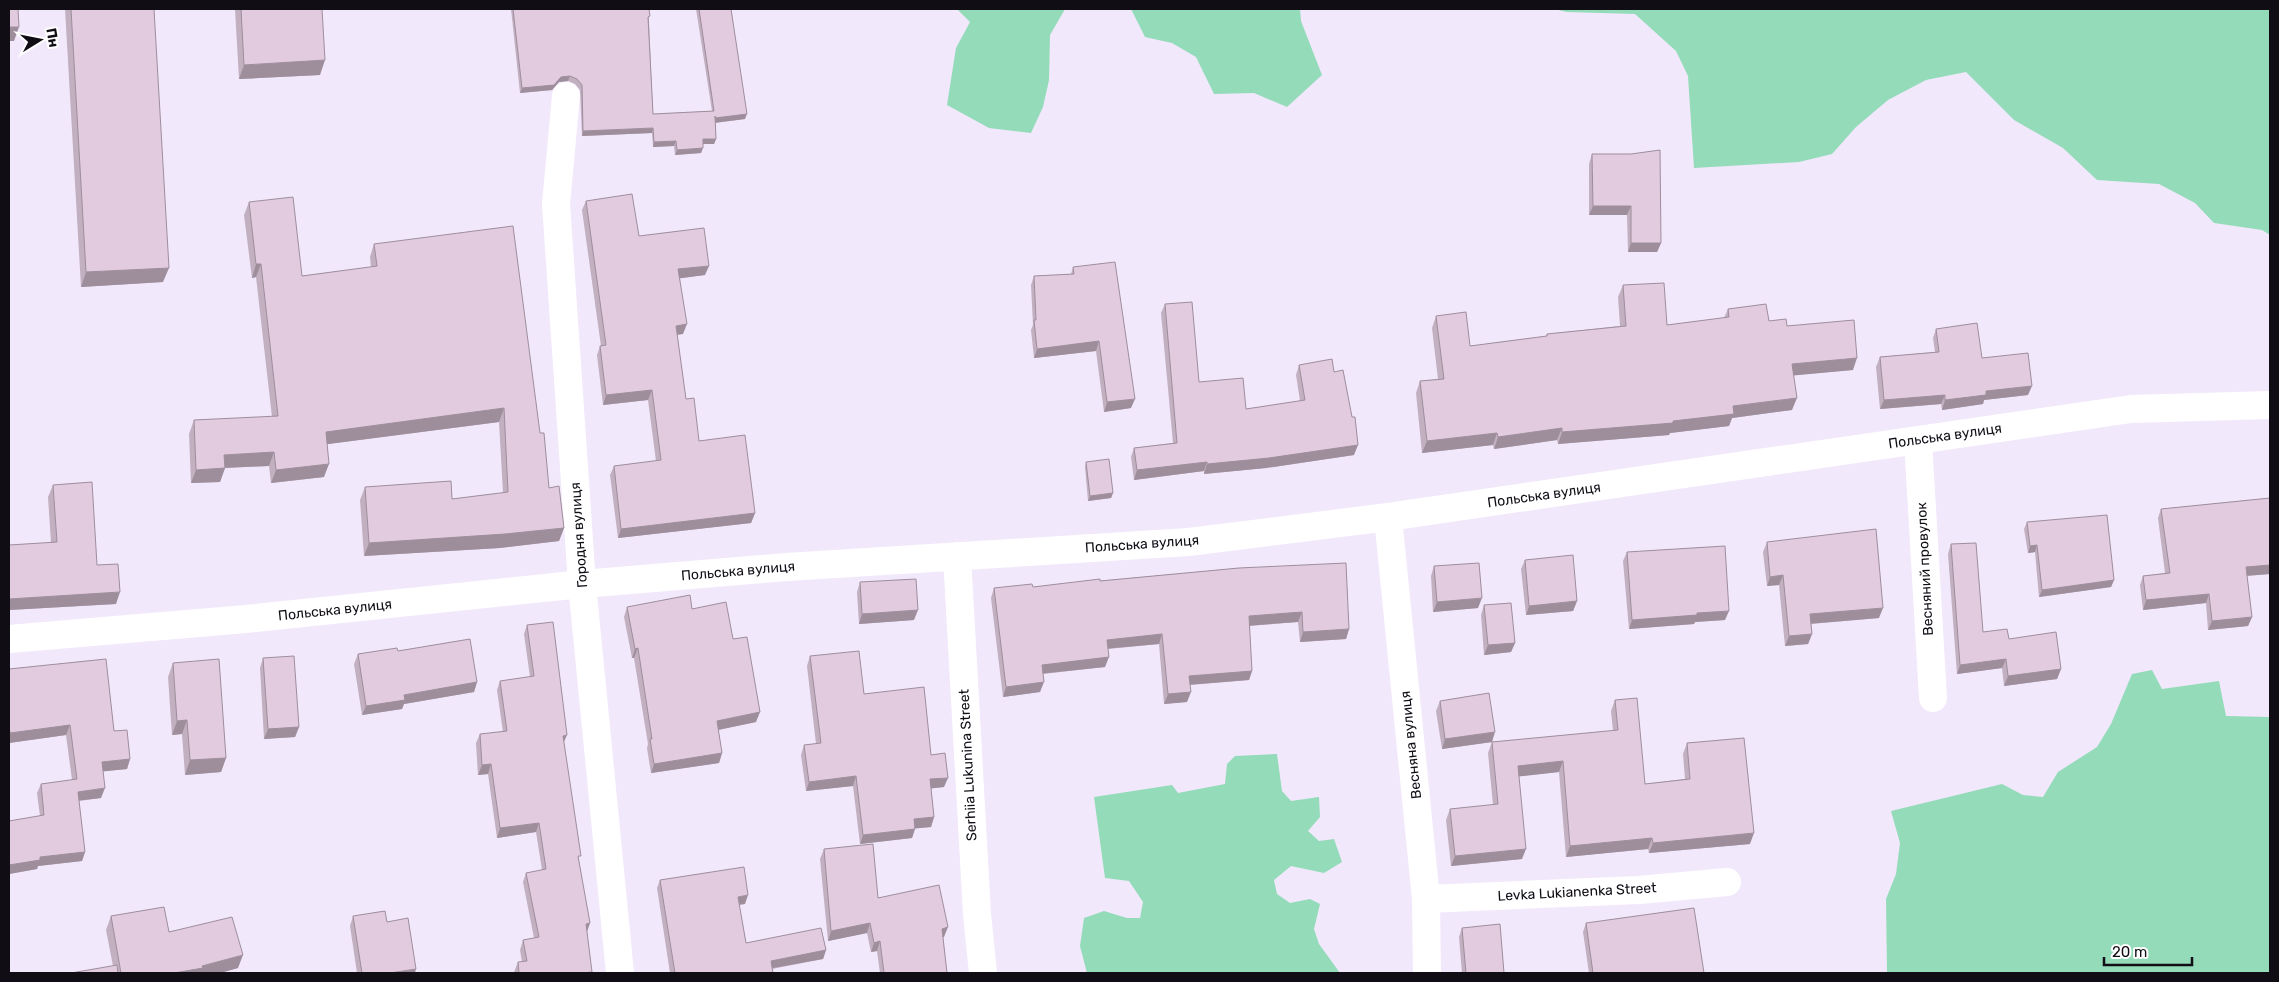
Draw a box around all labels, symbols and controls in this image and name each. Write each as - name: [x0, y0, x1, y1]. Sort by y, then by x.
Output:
- north arrow: [15, 15, 65, 65]
- text: Пн: [42, 27, 62, 49]
- street label: Польська вулиця: [1887, 420, 2003, 452]
- street label: Польська вулиця: [1486, 479, 1602, 511]
- street label: Городня вулиця: [567, 482, 591, 588]
- street label: Весняний провулок: [1913, 501, 1937, 636]
- street label: Польська вулиця: [1084, 532, 1200, 556]
- street label: Польська вулиця: [680, 558, 796, 584]
- street label: Польська вулиця: [277, 596, 393, 624]
- street label: Serhiia Lukunina Street: [956, 688, 980, 841]
- street label: Весняна вулиця: [1397, 690, 1425, 800]
- street label: Levka Lukianenka Street: [1497, 879, 1657, 905]
- scale bar: [2104, 934, 2192, 966]
- text: 20 m: [2112, 943, 2147, 961]

